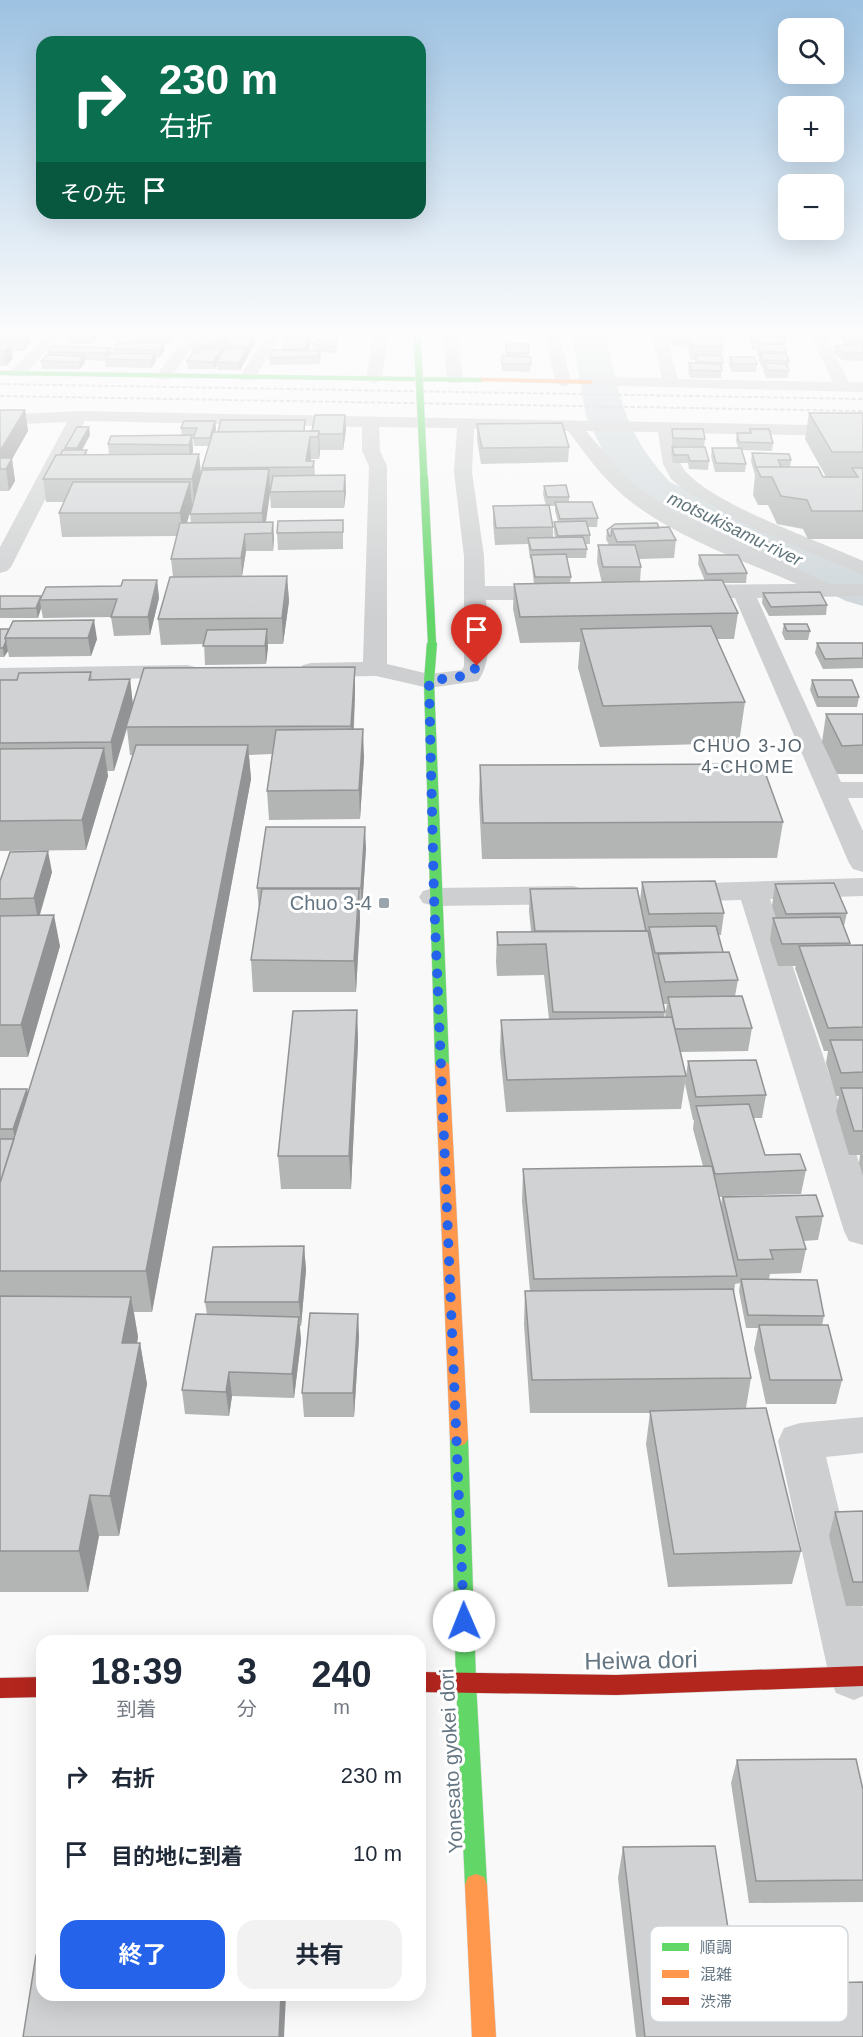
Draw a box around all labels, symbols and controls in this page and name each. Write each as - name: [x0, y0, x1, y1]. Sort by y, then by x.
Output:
- map controls: [778, 18, 844, 240]
- button: search: [778, 18, 844, 84]
- text: 230 m: [159, 56, 278, 103]
- icon: right: [60, 60, 138, 138]
- button: +: [778, 96, 844, 162]
- text: 右折: [159, 112, 213, 142]
- icon: arrive: [138, 174, 171, 207]
- button: −: [778, 174, 844, 240]
- text: その先: [60, 181, 126, 206]
- water label: motsukisamu-river: [665, 488, 806, 571]
- pin: [451, 604, 502, 666]
- icon: arrive: [460, 613, 493, 646]
- district label: CHUO 3-JO 4-CHOME: [693, 736, 803, 777]
- place label: Chuo 3-4: [290, 892, 372, 914]
- marker: Chuo 3-4: [377, 896, 391, 910]
- position arrow: [432, 1589, 496, 1653]
- street label: Heiwa dori: [584, 1646, 698, 1674]
- text: 18:39: [90, 1651, 183, 1692]
- text: 3: [237, 1651, 257, 1692]
- text: 240: [311, 1654, 372, 1695]
- street label: Yonesato gyokei dori: [435, 1668, 467, 1854]
- text: m: [333, 1696, 350, 1718]
- text: 到着: [116, 1698, 156, 1720]
- text: 分: [237, 1698, 257, 1720]
- icon: right: [60, 1760, 93, 1793]
- text: 230 m: [341, 1763, 402, 1788]
- text: 右折: [111, 1766, 155, 1791]
- icon: arrive: [60, 1838, 93, 1871]
- text: 10 m: [353, 1841, 402, 1866]
- text: 目的地に到着: [111, 1844, 243, 1869]
- button: 終了: [60, 1920, 225, 1989]
- button: 共有: [237, 1920, 402, 1989]
- legend: [650, 1926, 848, 2022]
- text: 順調: [700, 1939, 732, 1956]
- text: 混雑: [700, 1966, 732, 1983]
- text: 渋滞: [700, 1993, 732, 2010]

